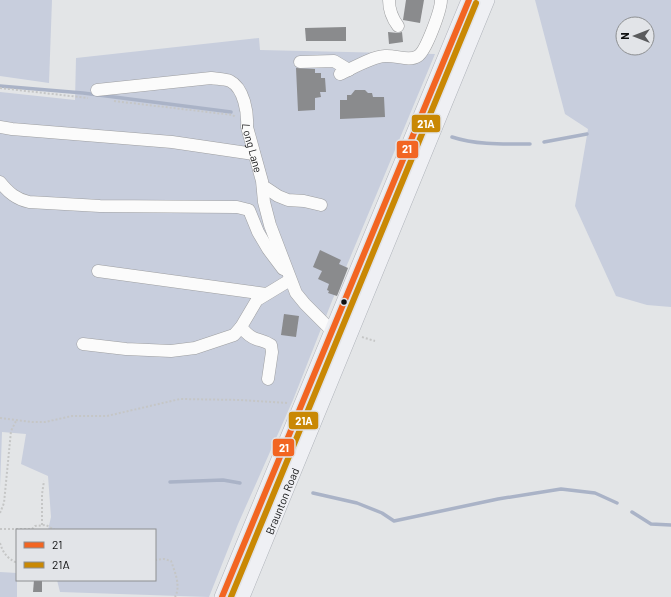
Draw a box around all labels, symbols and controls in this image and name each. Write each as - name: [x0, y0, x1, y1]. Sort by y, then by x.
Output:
- north arrow: [615, 16, 655, 56]
- text: N: [618, 32, 631, 40]
- line badge: 21A: [411, 114, 441, 133]
- text: 21A: [417, 117, 435, 130]
- street label: Long Lane: [240, 123, 266, 174]
- line badge: 21: [396, 140, 419, 159]
- text: 21: [402, 142, 412, 155]
- unlabelled marker: [339, 297, 349, 307]
- line badge: 21A: [288, 411, 319, 430]
- text: 21A: [295, 414, 313, 427]
- line badge: 21: [272, 438, 295, 457]
- text: 21: [279, 441, 289, 454]
- street label: Braunton Road: [262, 466, 301, 536]
- legend: [16, 529, 156, 581]
- text: 21: [52, 537, 62, 551]
- text: 21A: [52, 557, 70, 571]

